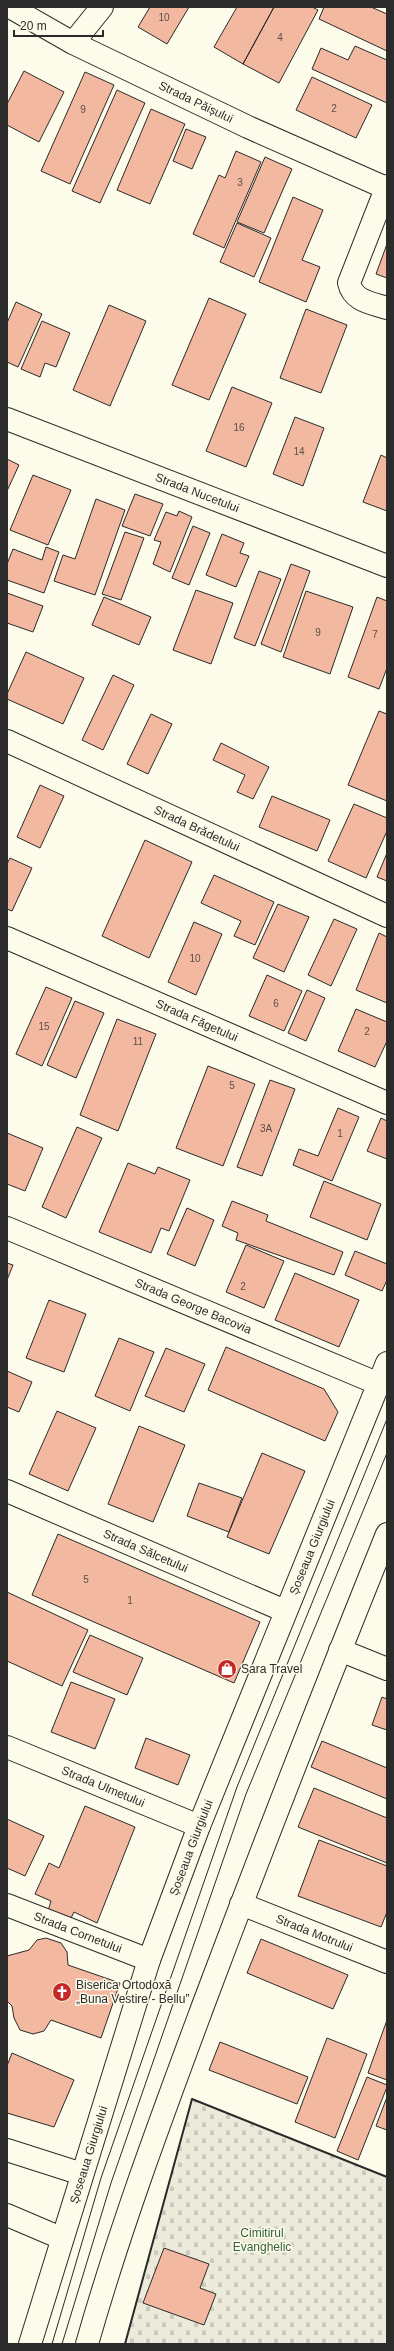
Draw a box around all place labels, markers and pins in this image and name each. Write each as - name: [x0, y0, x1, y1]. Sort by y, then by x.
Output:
- shop icon: Sara Travel: [216, 1658, 238, 1680]
- place label: Sara Travel: [241, 1662, 302, 1676]
- place label: Biserica Ortodoxă „Buna Vestire - Bellu”: [76, 1978, 189, 2006]
- church icon: Biserica Ortodoxă „Buna Vestire - Bellu”: [51, 1981, 73, 2003]

